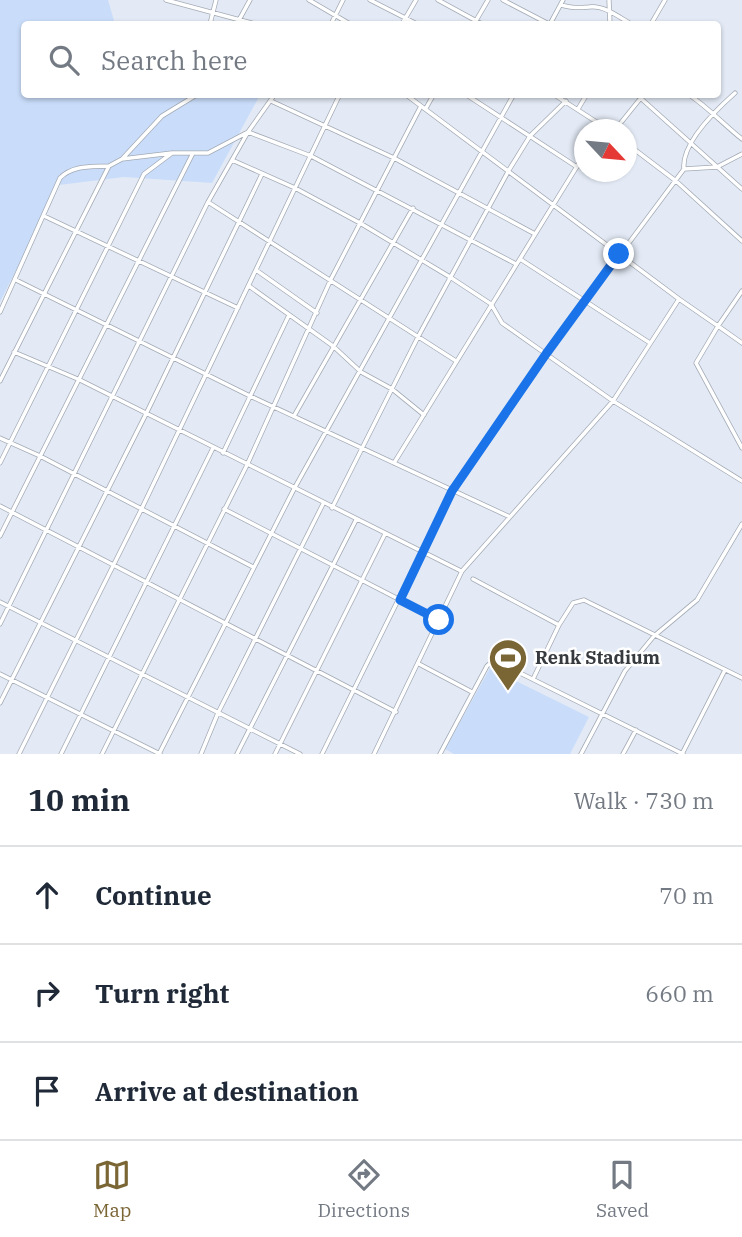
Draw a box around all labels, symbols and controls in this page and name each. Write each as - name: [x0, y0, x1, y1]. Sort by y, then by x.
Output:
- search box: [21, 21, 721, 98]
- icon: search: [45, 41, 83, 79]
- text: Search here: [101, 43, 247, 77]
- north arrow: [574, 119, 637, 182]
- route end: [603, 238, 634, 269]
- route start: [423, 604, 454, 635]
- sports icon: Renk Stadium: [487, 637, 529, 692]
- place label: Renk Stadium: [535, 646, 661, 669]
- text: 10 min: [28, 780, 130, 819]
- text: Walk · 730 m: [573, 785, 714, 815]
- icon: ahead: [28, 876, 66, 914]
- text: Continue: [95, 878, 212, 912]
- text: 70 m: [659, 880, 714, 910]
- icon: right: [28, 974, 66, 1012]
- text: Turn right: [95, 976, 229, 1010]
- text: 660 m: [645, 978, 714, 1008]
- icon: arrive: [28, 1072, 66, 1110]
- text: Arrive at destination: [95, 1074, 359, 1108]
- tab: Map: [93, 1156, 132, 1222]
- tab: Directions: [317, 1156, 410, 1222]
- tab: Saved: [596, 1156, 649, 1222]

